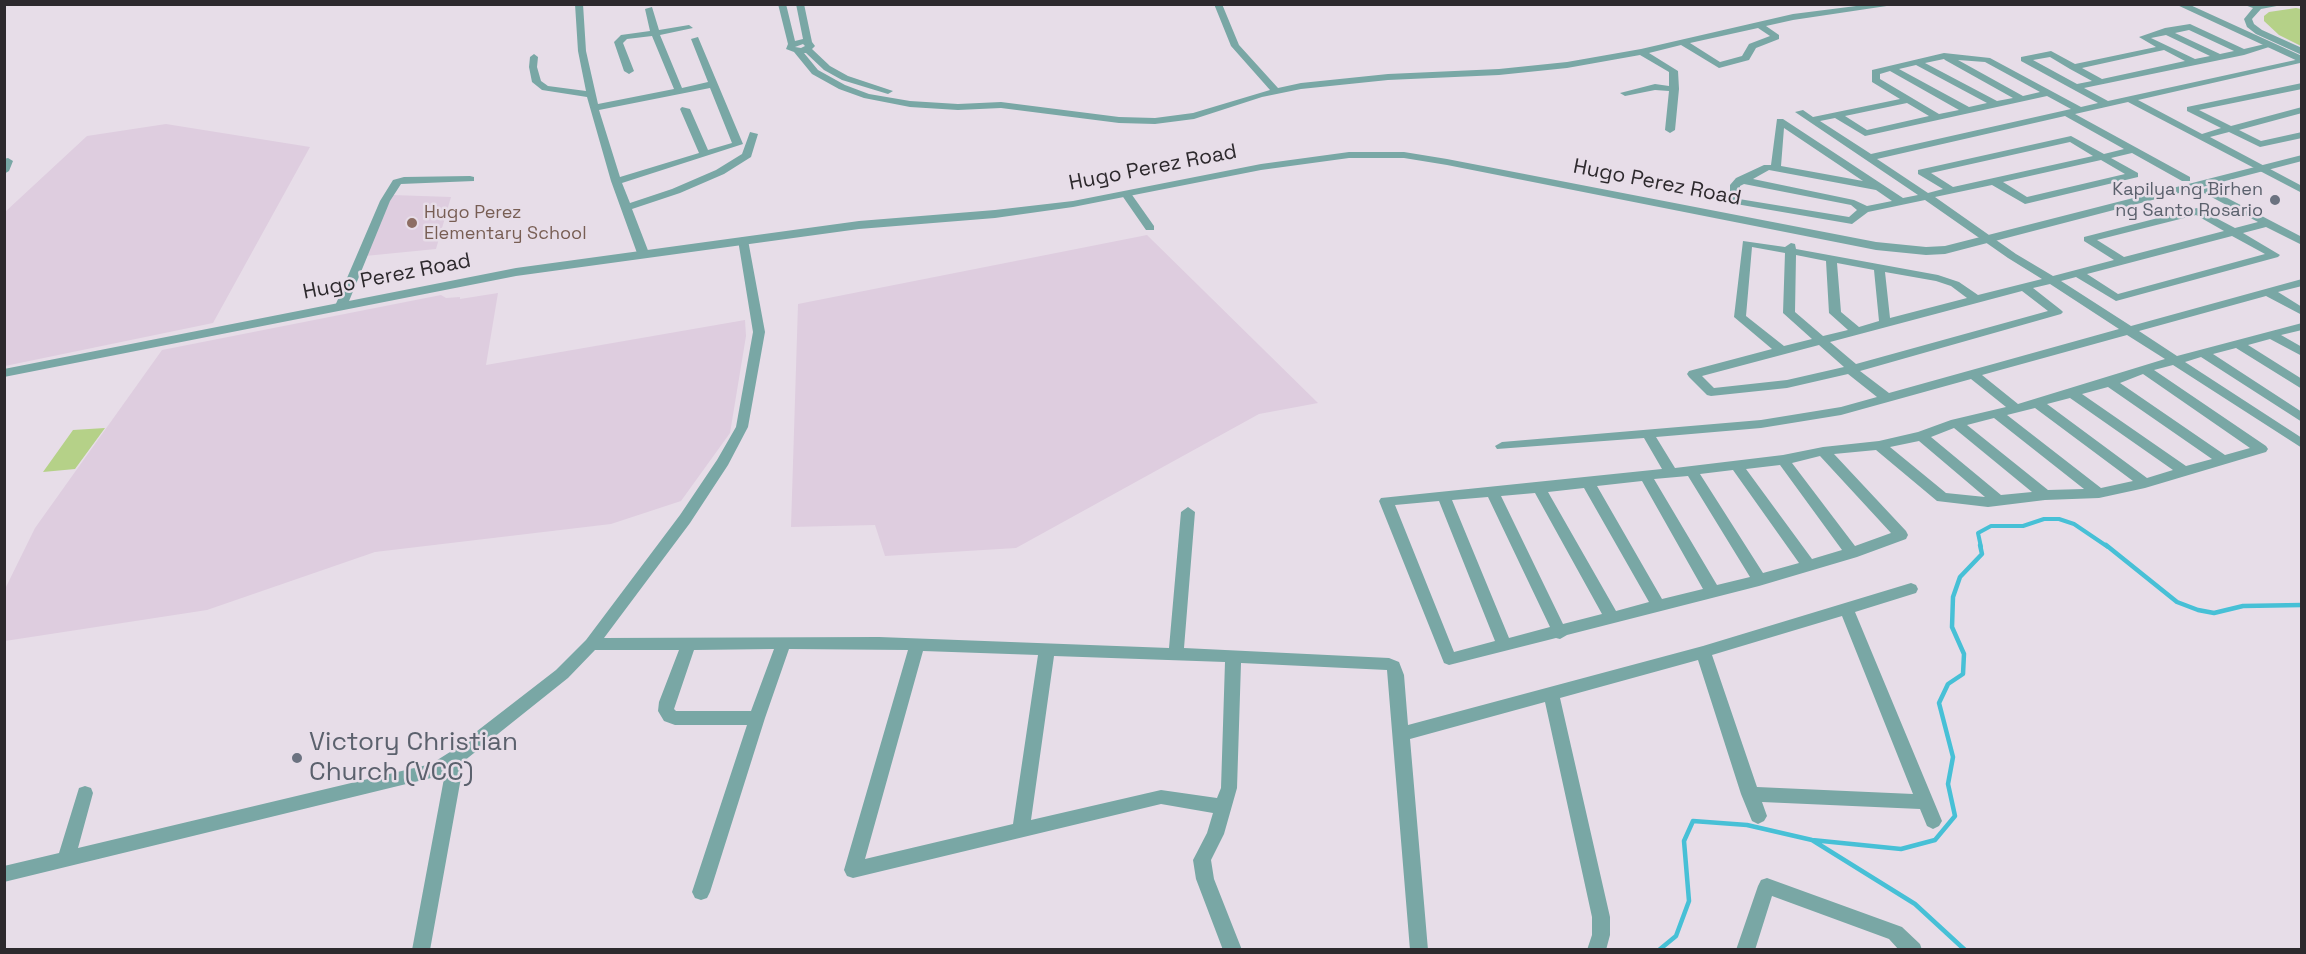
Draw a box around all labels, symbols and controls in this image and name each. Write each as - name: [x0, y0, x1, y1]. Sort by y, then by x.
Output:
- street label: Hugo Perez Road: [1067, 139, 1239, 197]
- street label: Hugo Perez Road: [1571, 154, 1743, 212]
- place label: Kapilya ng Birhen ng Santo Rosario: [2112, 179, 2263, 222]
- marker: Kapilya ng Birhen ng Santo Rosario: [2268, 193, 2282, 207]
- place label: Hugo Perez Elementary School: [424, 202, 587, 244]
- marker: Hugo Perez Elementary School: [405, 216, 419, 230]
- street label: Hugo Perez Road: [301, 248, 473, 306]
- place label: Victory Christian Church (VCC): [309, 727, 518, 788]
- marker: Victory Christian Church (VCC): [290, 751, 304, 765]

